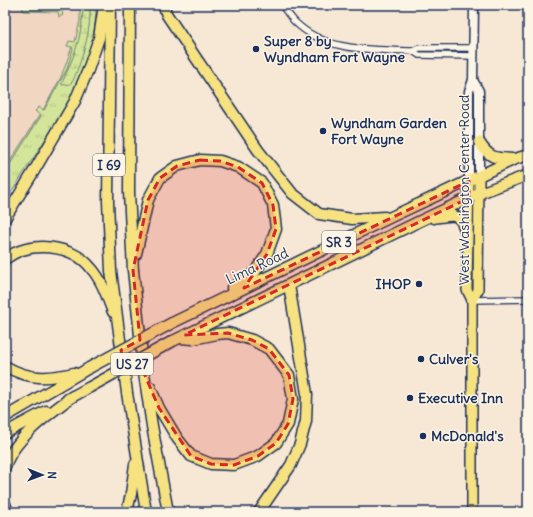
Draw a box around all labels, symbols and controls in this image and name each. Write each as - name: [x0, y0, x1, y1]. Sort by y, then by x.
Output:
- place label: Super 8 by Wyndham Fort Wayne: [264, 32, 406, 66]
- marker: Super 8 by Wyndham Fort Wayne: [251, 44, 261, 54]
- street label: West Washington Center Road: [455, 95, 473, 285]
- place label: Wyndham Garden Fort Wayne: [331, 114, 447, 148]
- marker: Wyndham Garden Fort Wayne: [318, 126, 328, 136]
- road number: I 69: [93, 154, 125, 176]
- road number: SR 3: [322, 231, 356, 253]
- street label: Lima Road: [223, 244, 291, 288]
- place label: IHOP: [376, 275, 412, 293]
- marker: IHOP: [414, 279, 424, 289]
- place label: Culver's: [429, 350, 479, 368]
- road number: US 27: [111, 353, 153, 375]
- marker: Culver's: [416, 354, 426, 364]
- place label: Executive Inn: [418, 389, 503, 407]
- marker: Executive Inn: [405, 393, 415, 403]
- place label: McDonald's: [431, 427, 504, 445]
- marker: McDonald's: [418, 431, 428, 441]
- north arrow: [22, 455, 62, 495]
- text: N: [45, 471, 59, 479]

